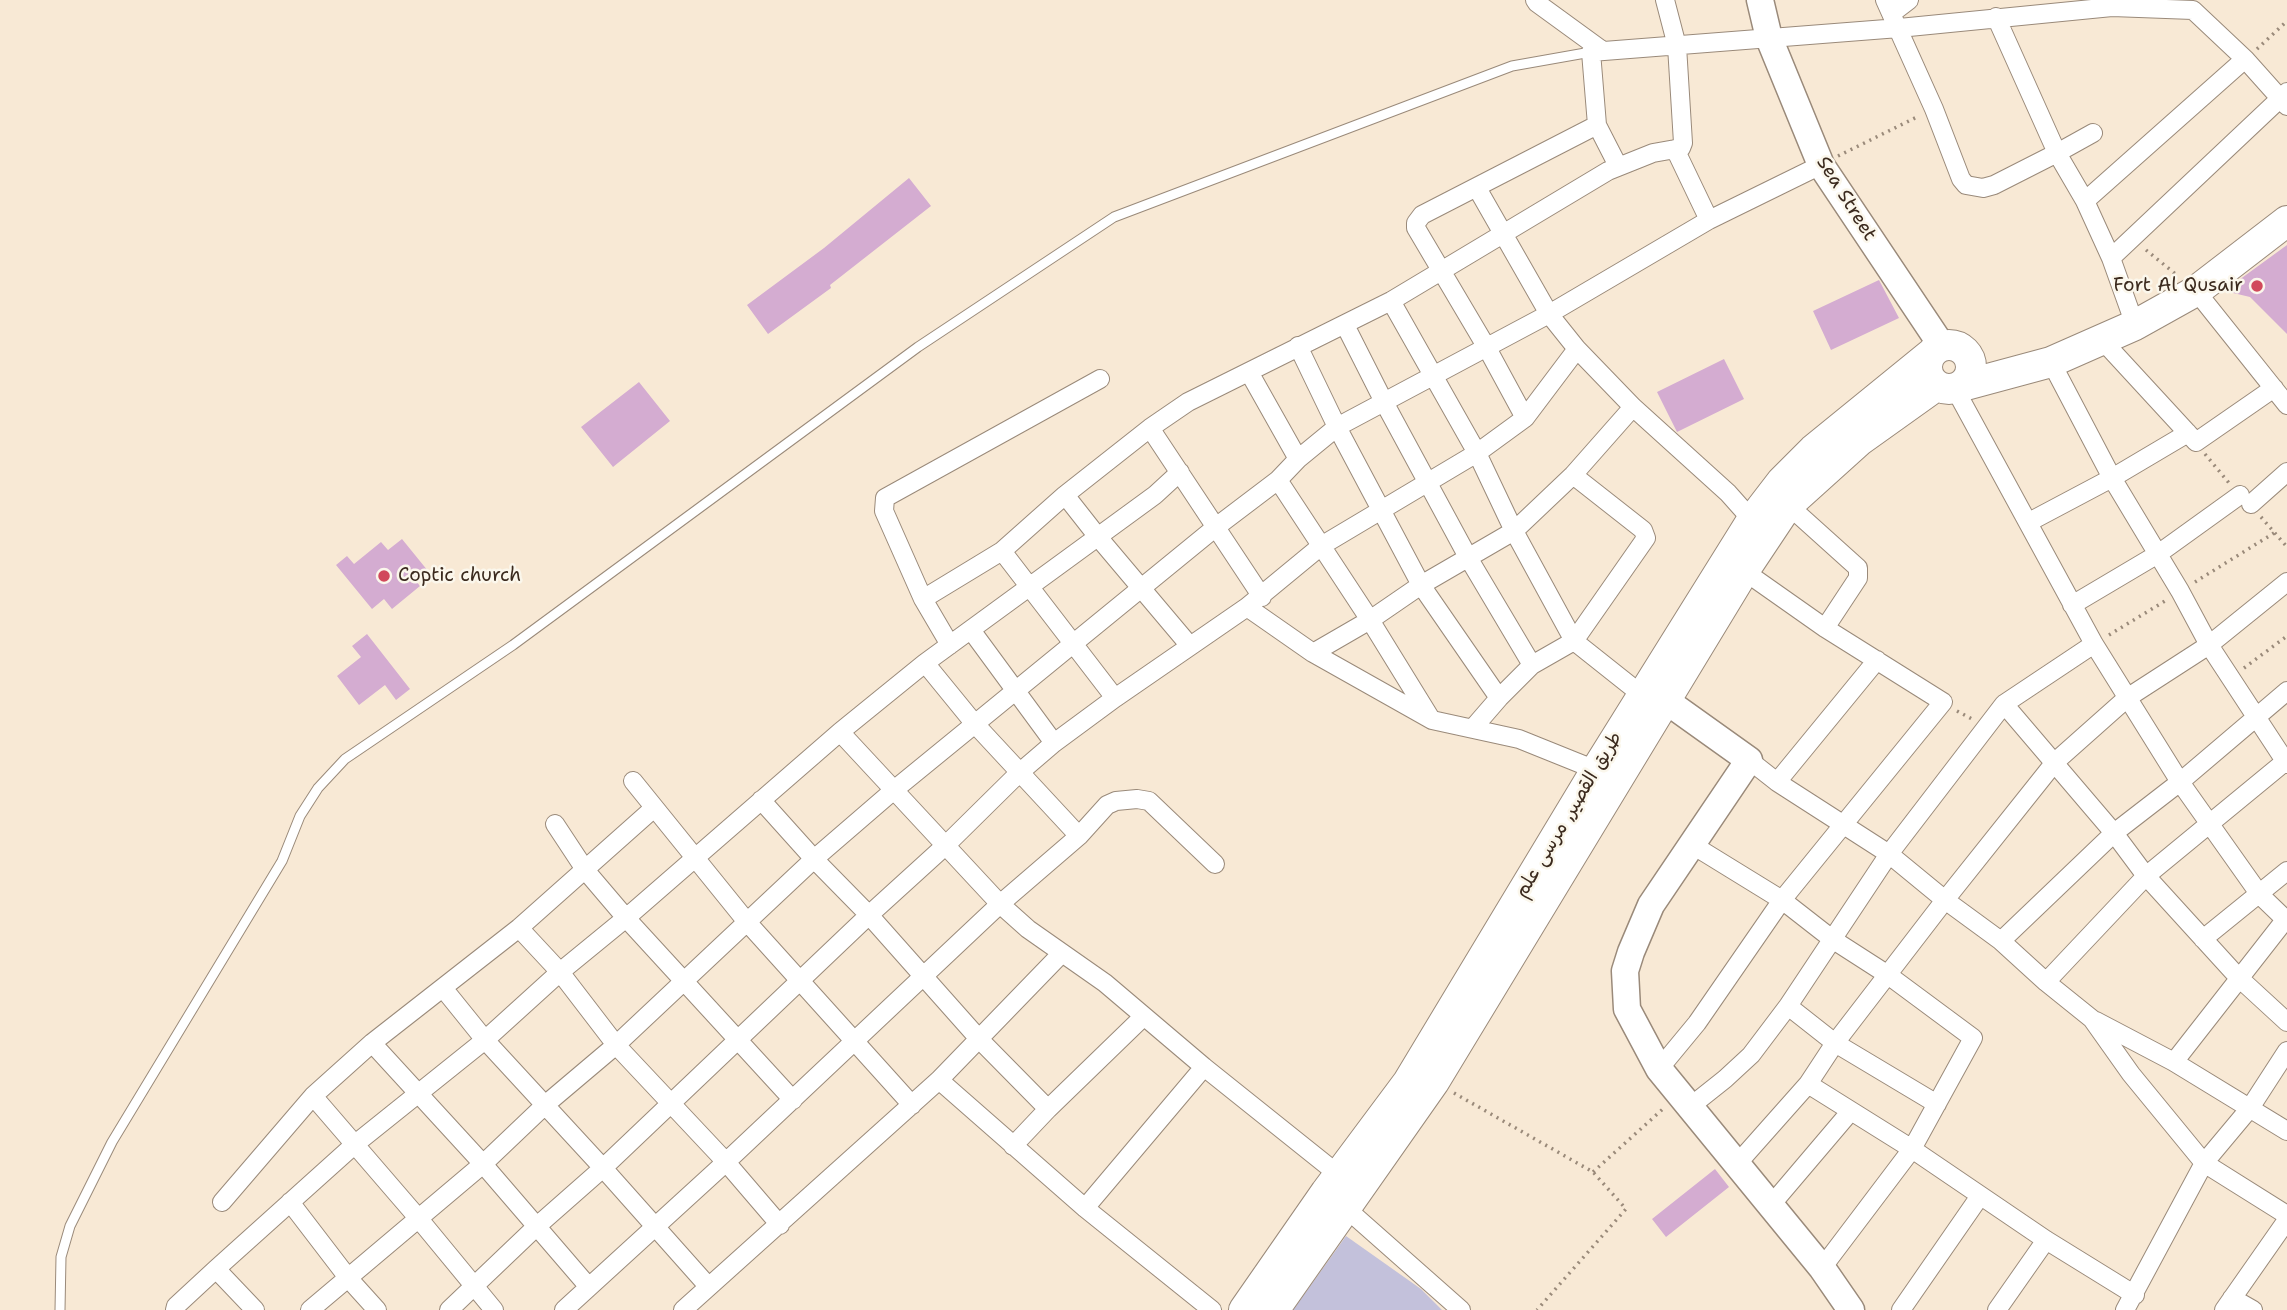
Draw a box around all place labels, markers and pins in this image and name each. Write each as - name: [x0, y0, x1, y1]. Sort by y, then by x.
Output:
- place label: Fort Al Qusair: [2113, 275, 2243, 297]
- marker: Fort Al Qusair: [2249, 278, 2265, 294]
- place label: Coptic church: [398, 565, 521, 587]
- marker: Coptic church: [376, 568, 392, 584]

